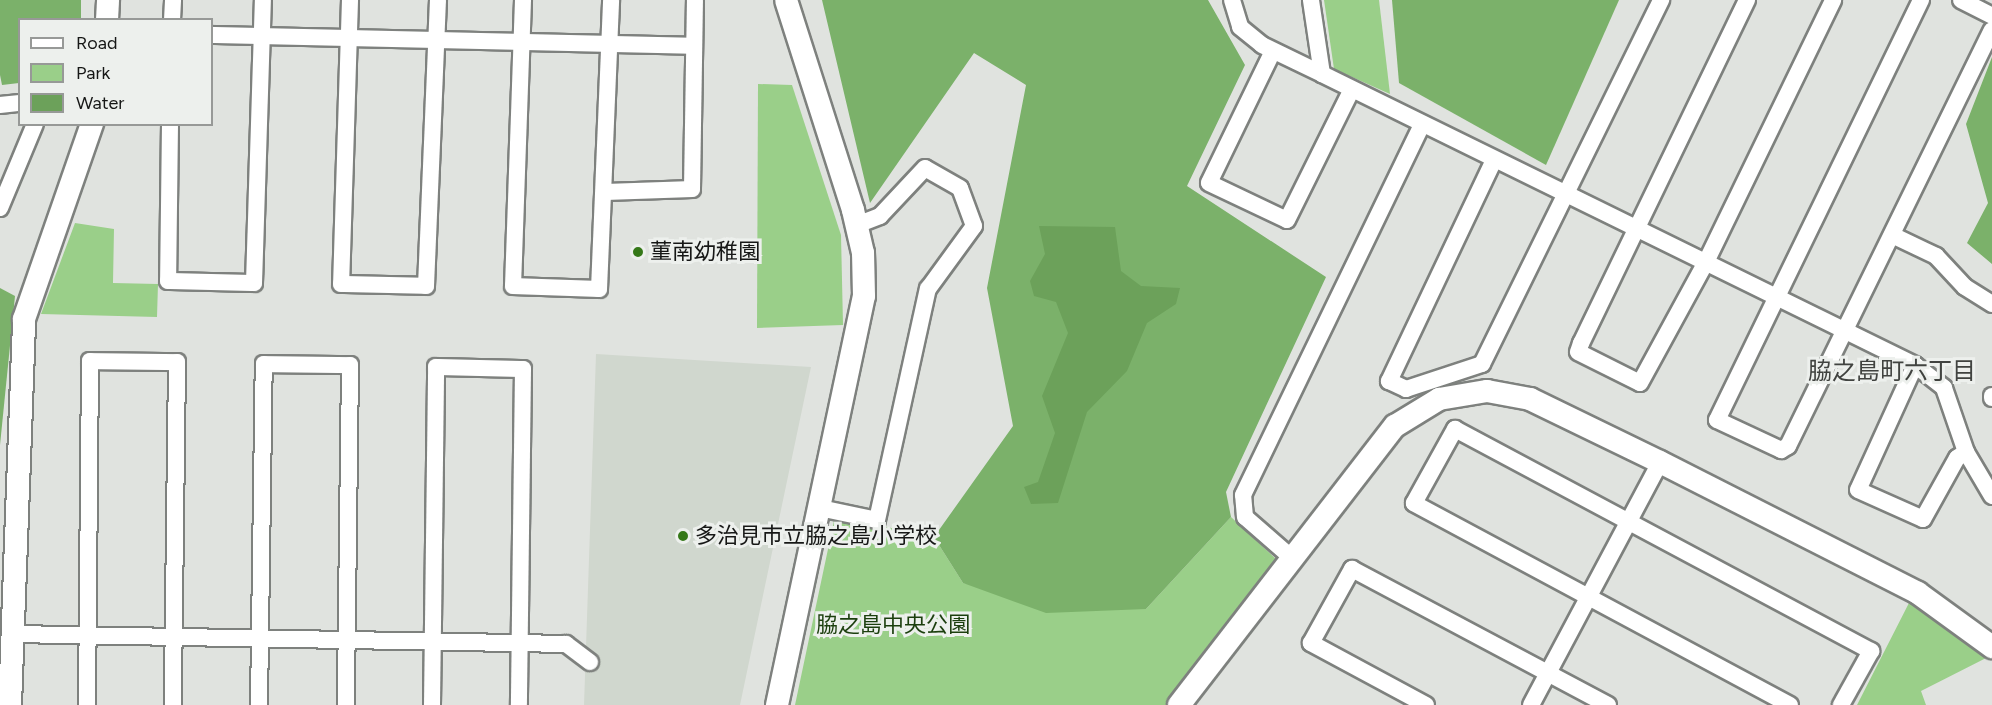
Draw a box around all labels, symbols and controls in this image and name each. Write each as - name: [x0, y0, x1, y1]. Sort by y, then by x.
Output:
- legend: [18, 18, 213, 126]
- text: Road: [76, 32, 117, 54]
- text: Park: [76, 62, 110, 84]
- text: Water: [76, 92, 124, 114]
- place label: 菫南幼稚園: [650, 239, 760, 265]
- marker: 菫南幼稚園: [631, 245, 645, 259]
- district label: 脇之島町六丁目: [1808, 357, 1976, 385]
- place label: 多治見市立脇之島小学校: [695, 523, 937, 549]
- marker: 多治見市立脇之島小学校: [676, 529, 690, 543]
- park label: 脇之島中央公園: [816, 612, 970, 638]

